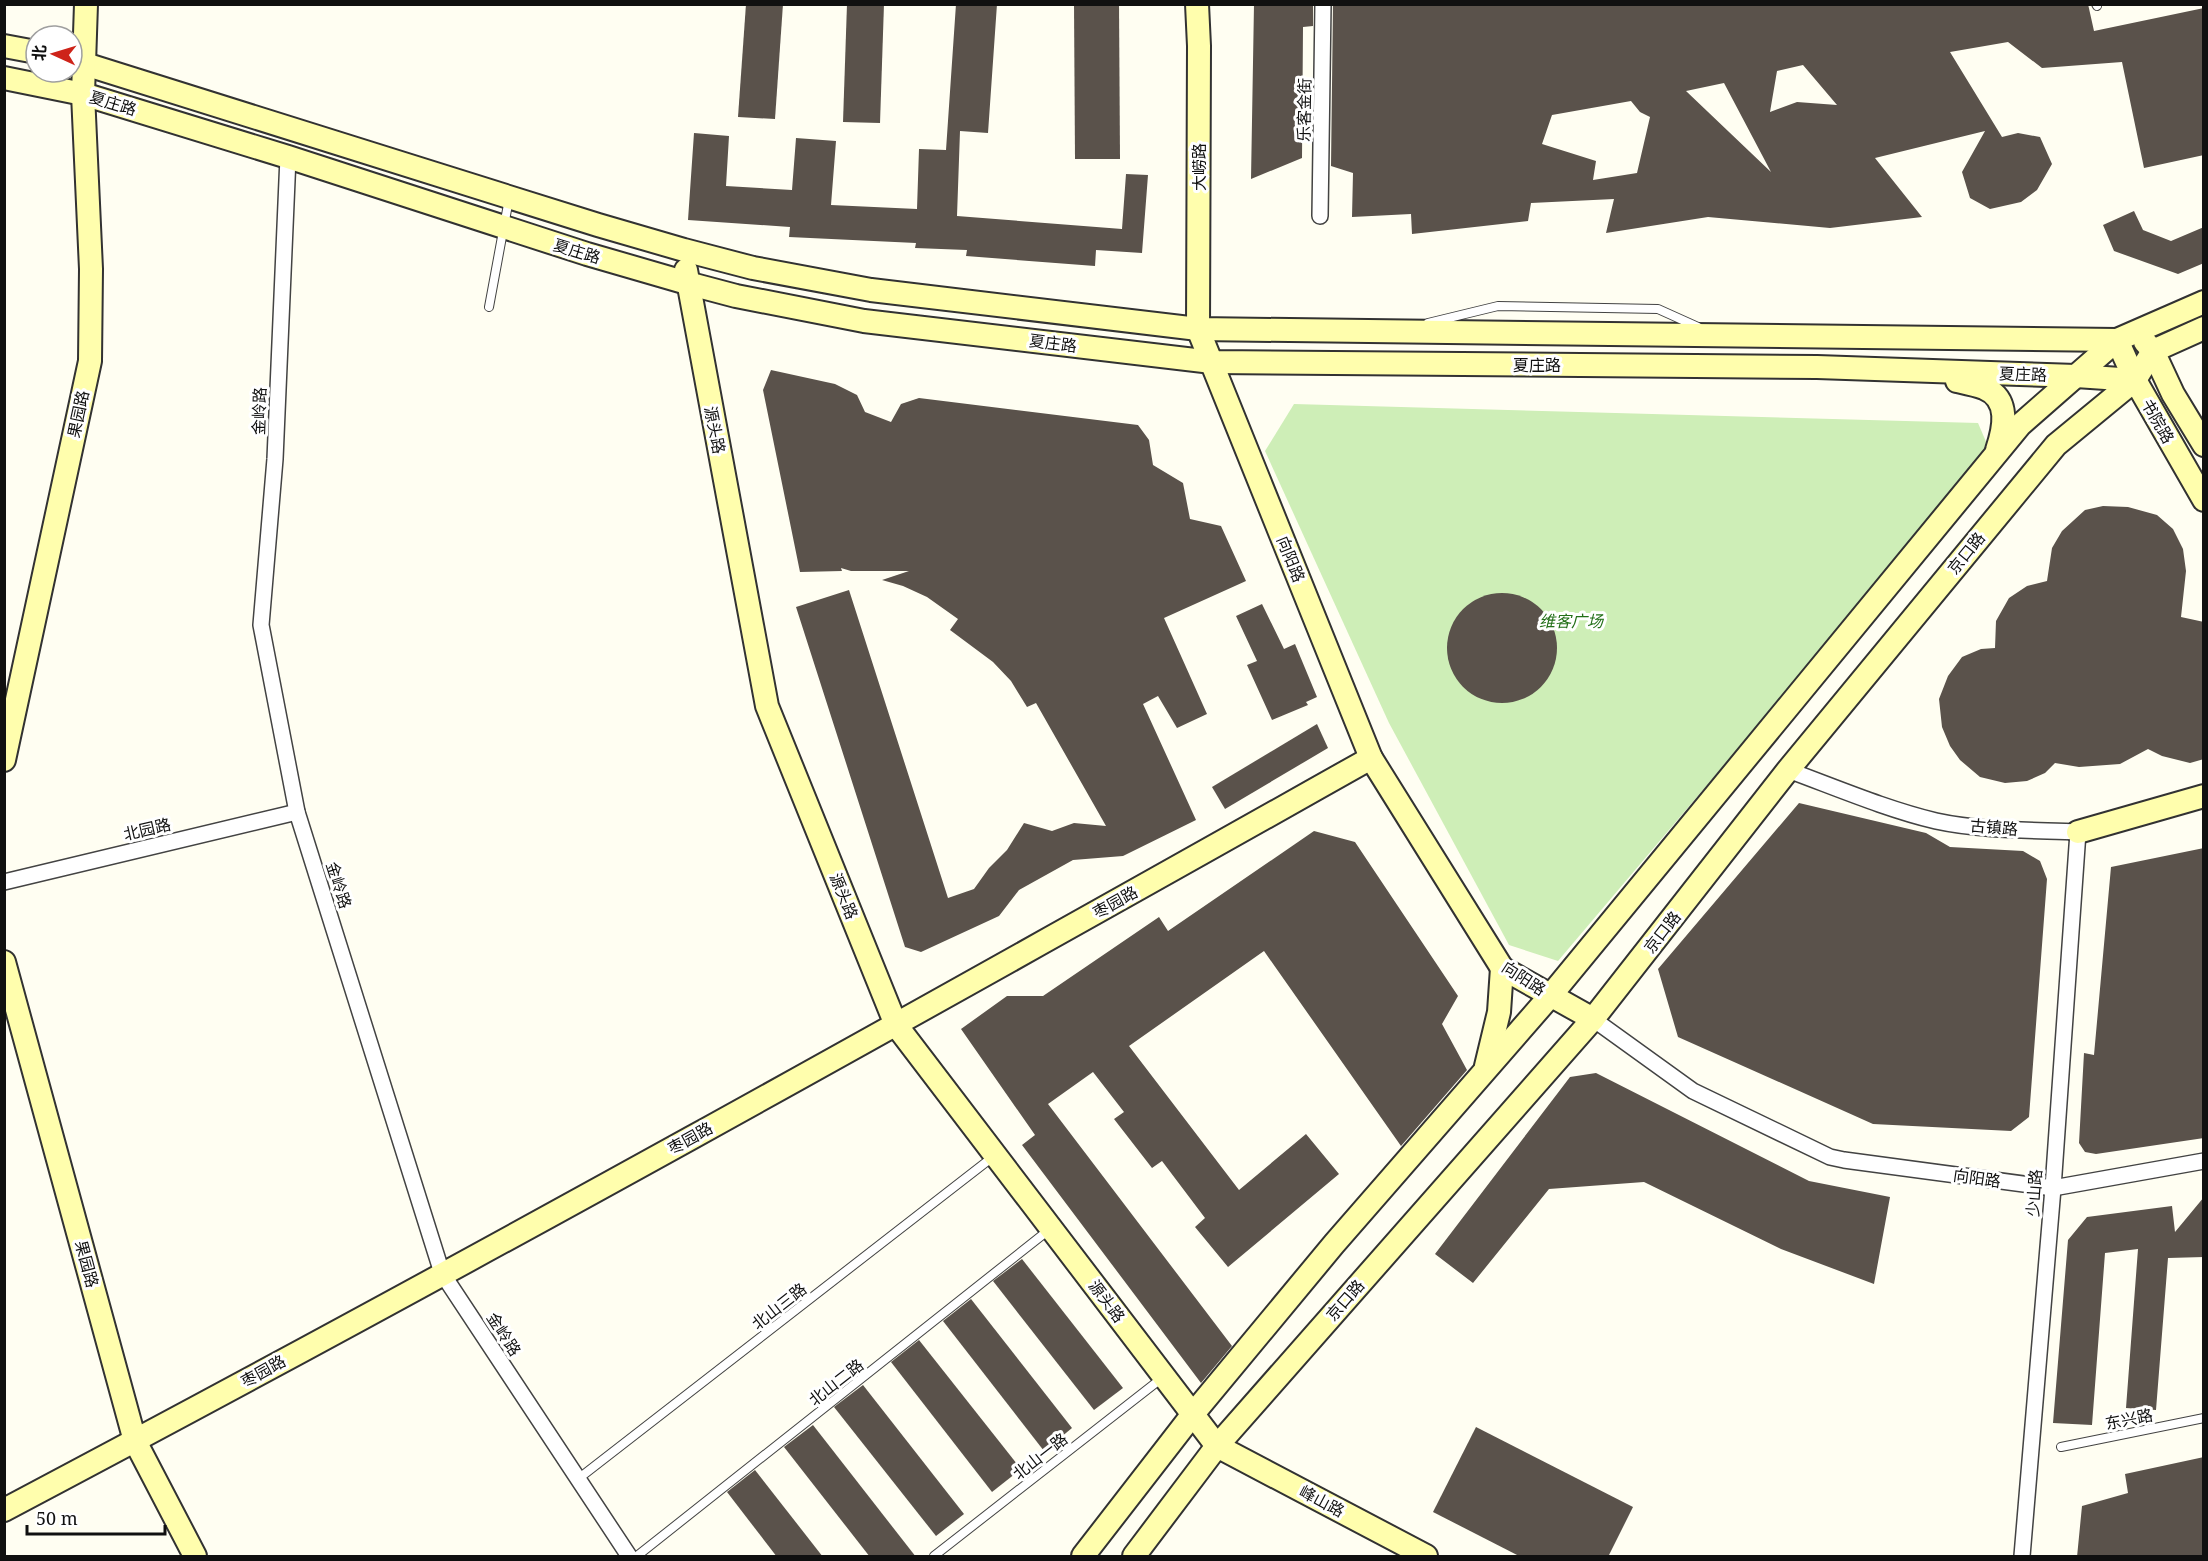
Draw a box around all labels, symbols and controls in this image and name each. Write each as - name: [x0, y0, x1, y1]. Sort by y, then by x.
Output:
- north arrow: [24, 24, 84, 84]
- text: 北: [28, 44, 51, 62]
- street label: 乐客金街: [1292, 78, 1316, 142]
- street label: 夏庄路: [87, 85, 139, 121]
- street label: 大崂路: [1188, 143, 1210, 191]
- street label: 夏庄路: [551, 233, 603, 269]
- street label: 夏庄路: [1028, 329, 1078, 357]
- street label: 夏庄路: [1513, 354, 1561, 376]
- street label: 夏庄路: [1999, 362, 2047, 386]
- street label: 金岭路: [247, 387, 271, 435]
- street label: 果园路: [62, 388, 94, 440]
- street label: 书院路: [2136, 395, 2180, 447]
- street label: 源头路: [700, 404, 730, 456]
- street label: 京口路: [1942, 527, 1990, 579]
- street label: 向阳路: [1272, 533, 1310, 585]
- park label: 维客广场: [1539, 610, 1605, 632]
- street label: 北园路: [121, 813, 173, 845]
- street label: 古镇路: [1969, 814, 2019, 840]
- street label: 金岭路: [321, 859, 357, 911]
- street label: 源头路: [825, 870, 863, 922]
- street label: 枣园路: [1089, 881, 1141, 923]
- street label: 京口路: [1639, 906, 1685, 958]
- street label: 向阳路: [1498, 956, 1550, 1000]
- street label: 枣园路: [664, 1117, 716, 1159]
- street label: 向阳路: [1952, 1164, 2002, 1192]
- street label: 少山路: [2021, 1168, 2047, 1218]
- street label: 果园路: [70, 1238, 104, 1290]
- street label: 源头路: [1084, 1275, 1130, 1327]
- street label: 京口路: [1321, 1275, 1369, 1325]
- street label: 北山三路: [747, 1278, 811, 1334]
- street label: 金岭路: [482, 1308, 526, 1360]
- street label: 枣园路: [237, 1350, 289, 1392]
- street label: 北山二路: [804, 1354, 868, 1410]
- street label: 东兴路: [2103, 1404, 2155, 1434]
- street label: 北山一路: [1008, 1428, 1072, 1484]
- street label: 峰山路: [1296, 1480, 1348, 1522]
- scale bar: [27, 1498, 165, 1536]
- text: 50 m: [36, 1506, 78, 1530]

